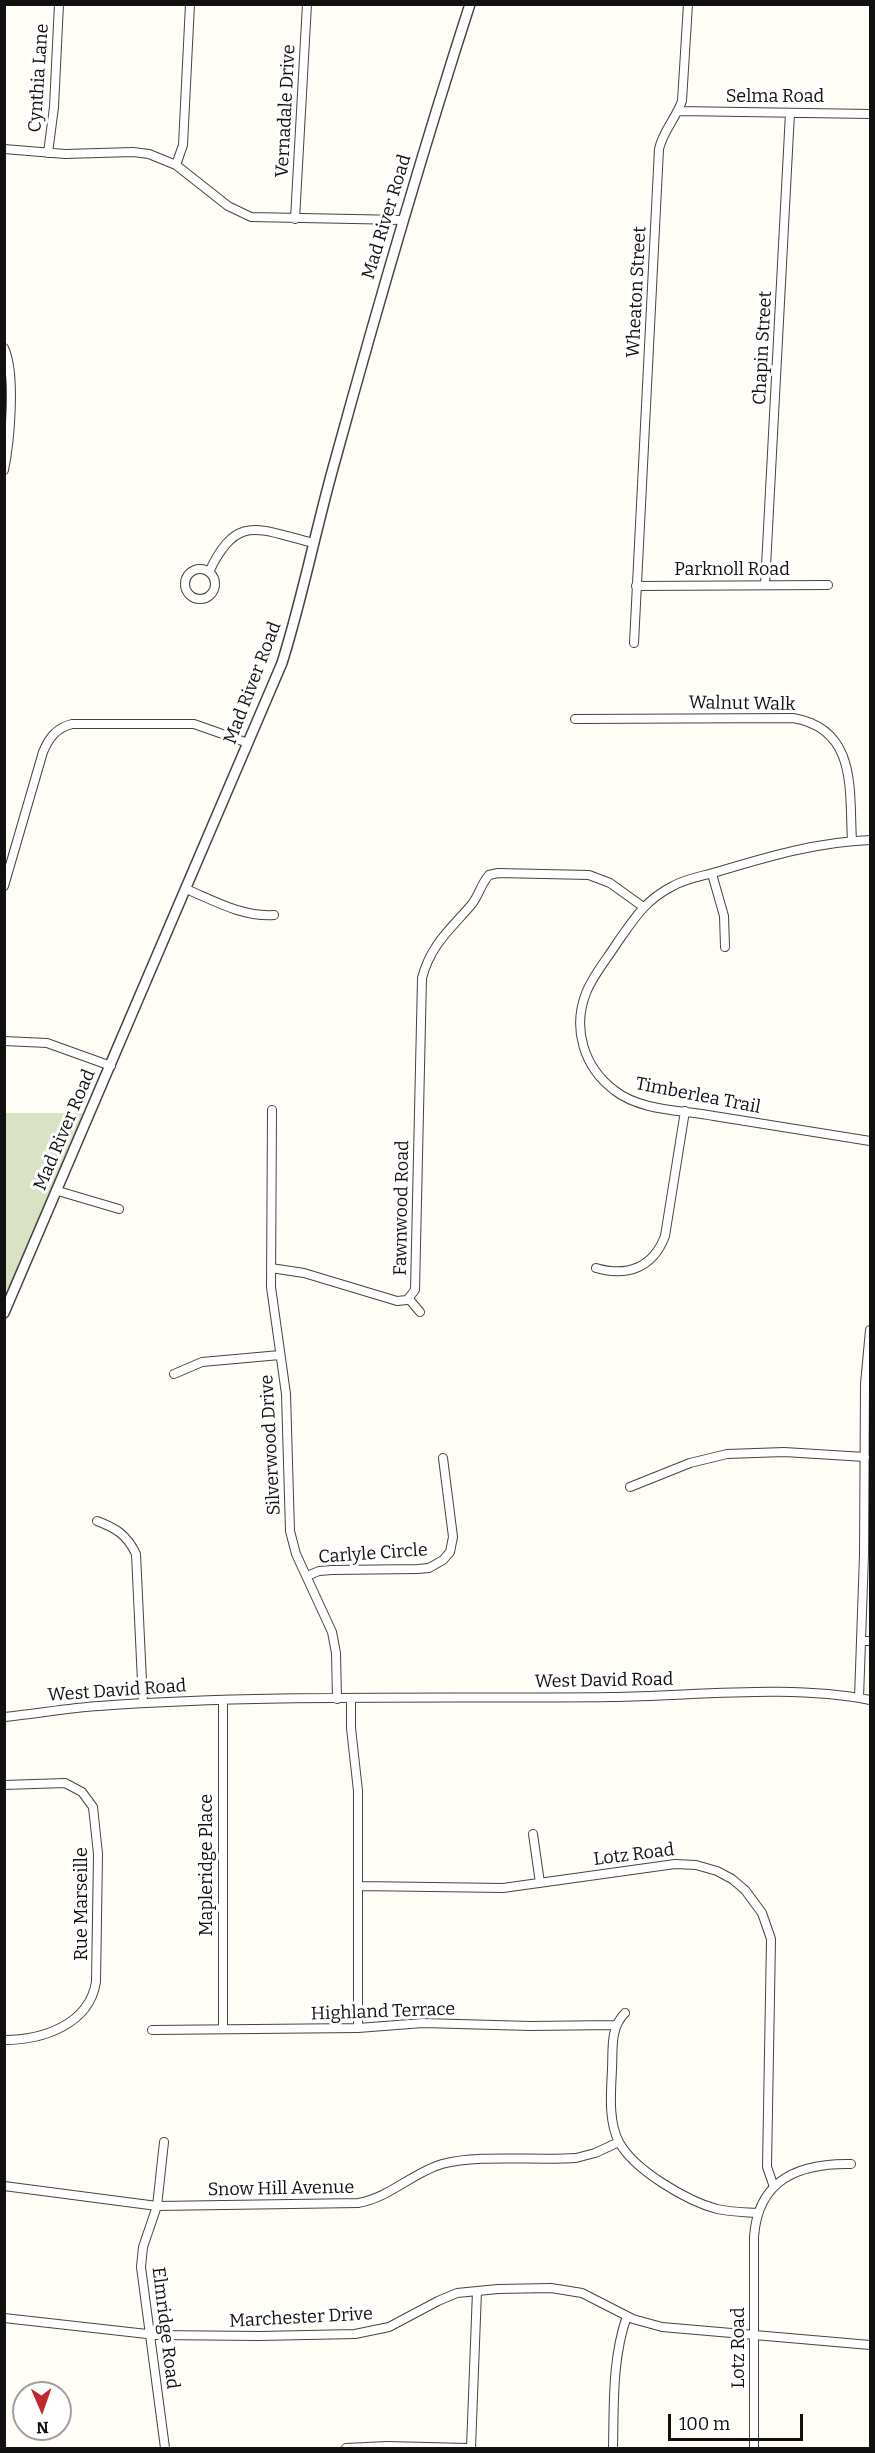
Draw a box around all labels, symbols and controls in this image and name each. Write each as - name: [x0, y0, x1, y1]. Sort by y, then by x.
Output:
- street label: Cynthia Lane: [24, 23, 54, 133]
- street label: Vernadale Drive: [272, 44, 300, 178]
- street label: Selma Road: [726, 86, 824, 108]
- street label: Mad River Road: [358, 152, 416, 282]
- street label: Wheaton Street: [623, 226, 651, 358]
- street label: Chapin Street: [749, 290, 777, 406]
- street label: Parknoll Road: [674, 559, 790, 581]
- street label: Mad River Road: [220, 619, 286, 747]
- street label: Walnut Walk: [688, 692, 796, 716]
- street label: Mad River Road: [30, 1066, 100, 1194]
- street label: Timberlea Trail: [634, 1073, 762, 1119]
- street label: Fawnwood Road: [390, 1140, 414, 1276]
- street label: Silverwood Drive: [257, 1374, 285, 1516]
- street label: Carlyle Circle: [318, 1539, 428, 1569]
- street label: West David Road: [534, 1669, 674, 1693]
- street label: West David Road: [47, 1675, 187, 1707]
- street label: Mapleridge Place: [196, 1794, 218, 1936]
- street label: Lotz Road: [592, 1839, 676, 1871]
- street label: Rue Marseille: [71, 1847, 93, 1961]
- street label: Highland Terrace: [310, 1999, 456, 2025]
- street label: Snow Hill Avenue: [208, 2177, 354, 2201]
- street label: Elmridge Road: [147, 2266, 183, 2390]
- street label: Marchester Drive: [229, 2303, 373, 2333]
- street label: Lotz Road: [728, 2307, 750, 2389]
- north arrow: [12, 2381, 72, 2441]
- scale bar: [671, 2402, 806, 2440]
- text: 100 m: [679, 2413, 730, 2435]
- text: N: [36, 2418, 49, 2437]

